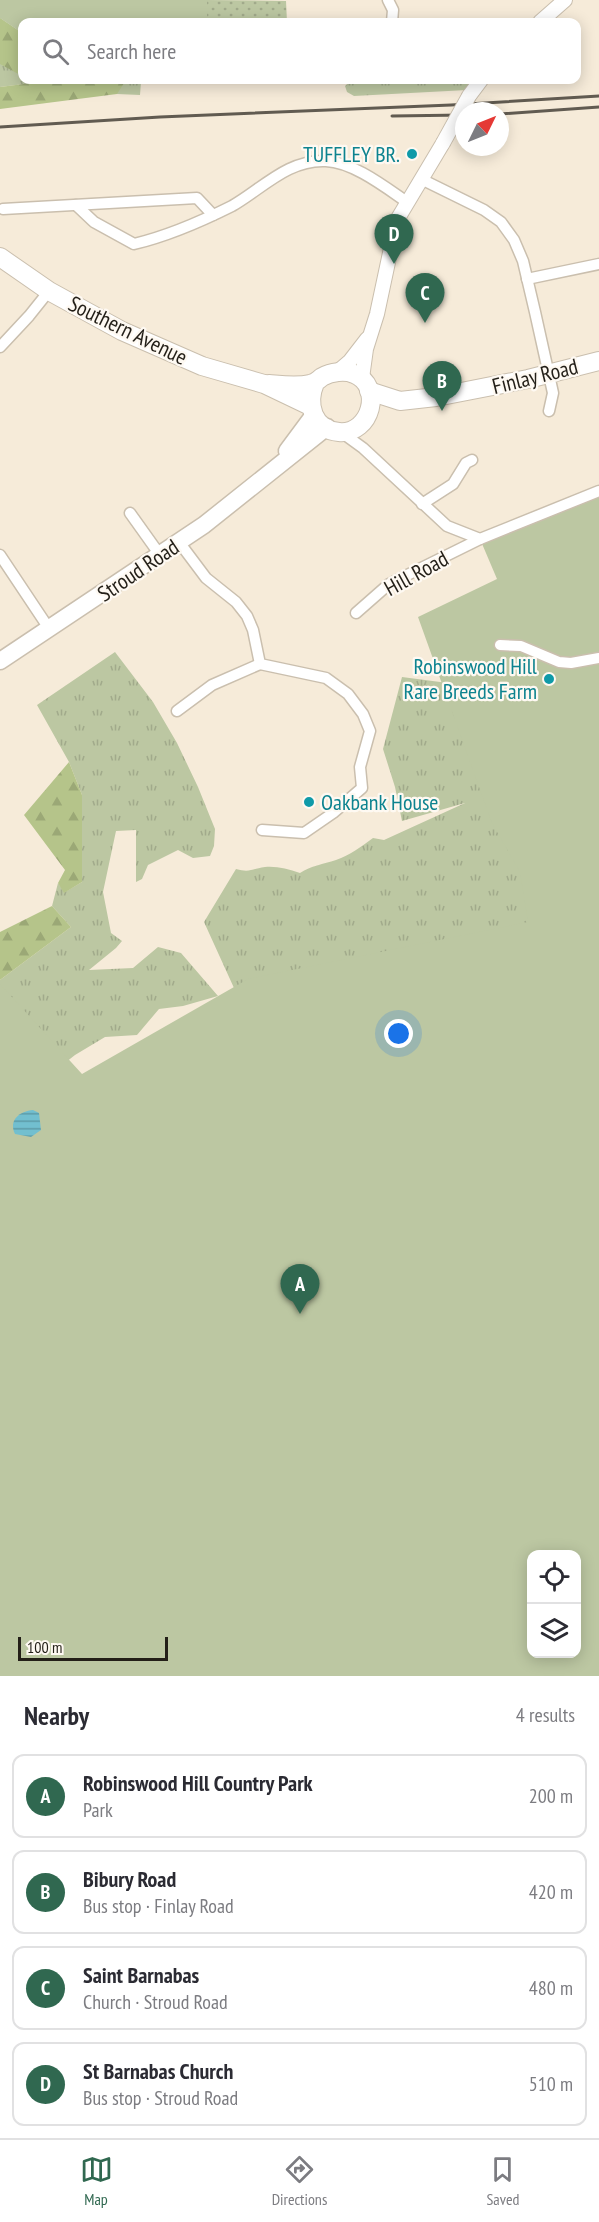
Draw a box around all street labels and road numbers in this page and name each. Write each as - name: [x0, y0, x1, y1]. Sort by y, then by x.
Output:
- street label: Southern Avenue: [64, 289, 192, 371]
- street label: Finlay Road: [489, 352, 581, 400]
- street label: Stroud Road: [92, 533, 184, 607]
- street label: Hill Road: [379, 544, 453, 602]

